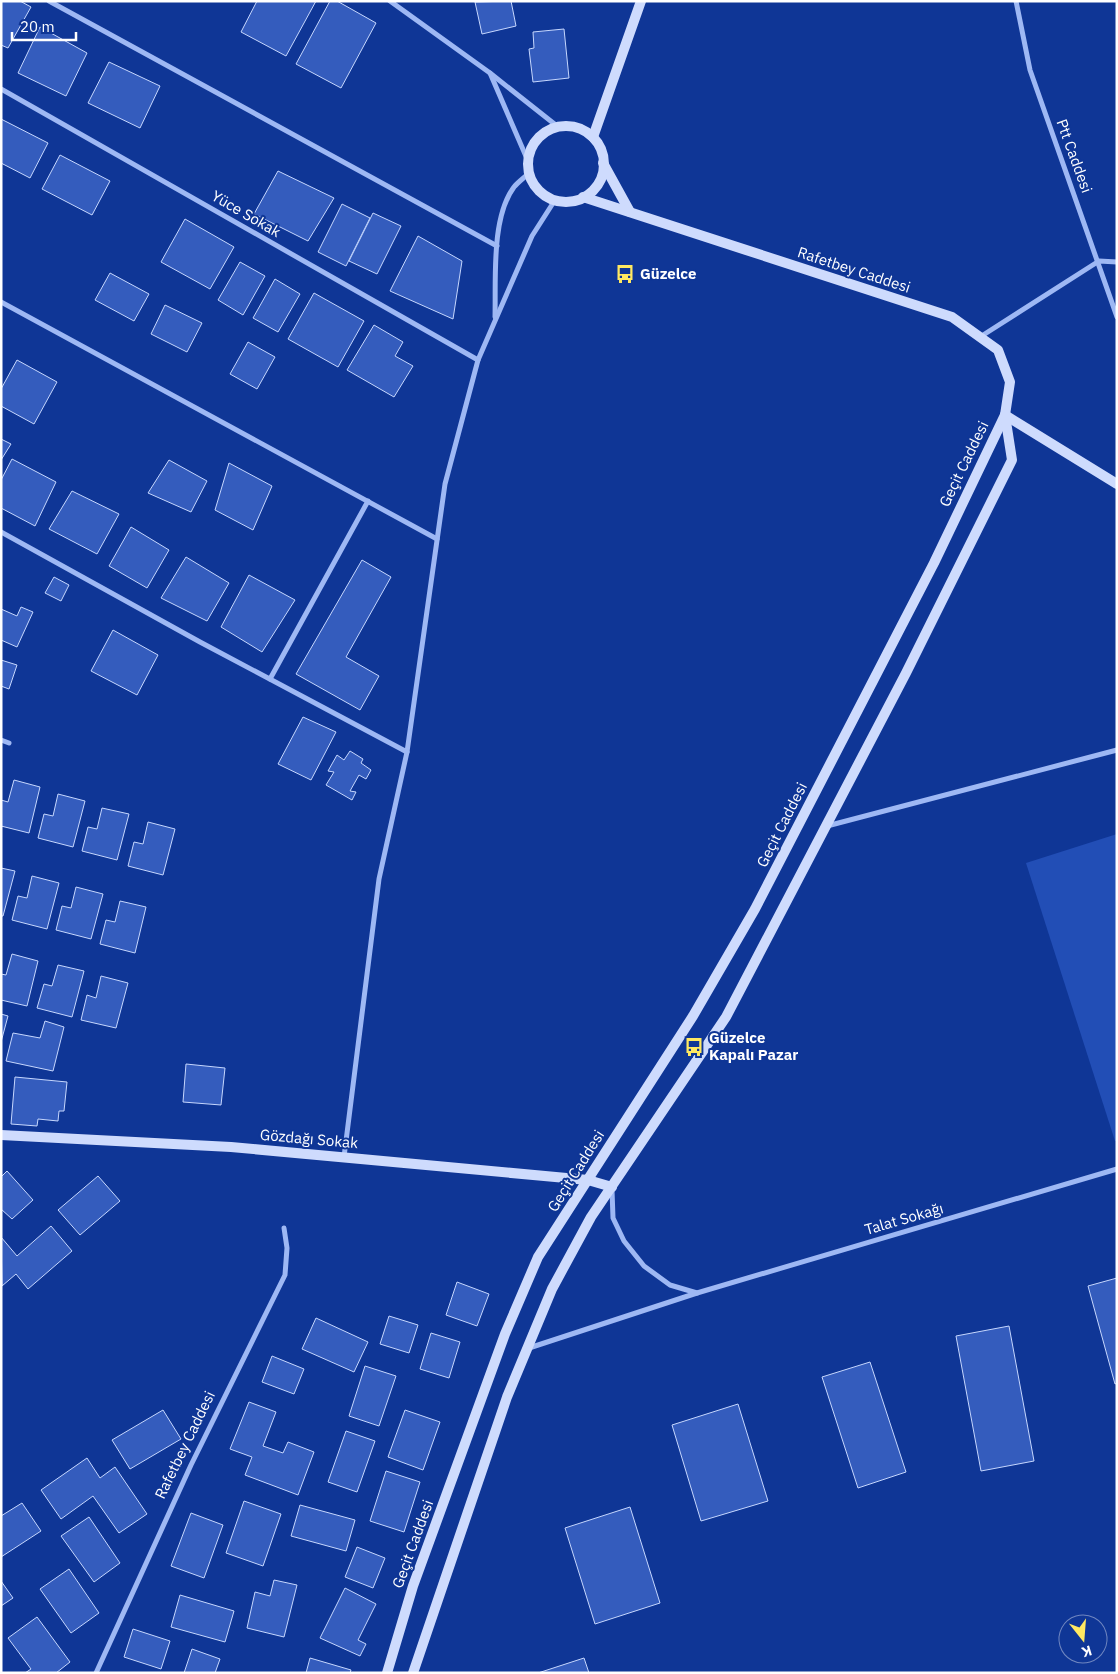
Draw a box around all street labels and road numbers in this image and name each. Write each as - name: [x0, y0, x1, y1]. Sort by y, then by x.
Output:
- street label: Ptt Caddesi: [1052, 116, 1097, 195]
- street label: Yüce Sokak: [208, 186, 284, 241]
- street label: Rafetbey Caddesi: [795, 242, 913, 297]
- street label: Geçit Caddesi: [935, 418, 992, 510]
- street label: Geçit Caddesi: [752, 779, 811, 870]
- street label: Gözdağı Sokak: [259, 1125, 359, 1152]
- street label: Geçit Caddesi: [543, 1126, 608, 1215]
- street label: Talat Sokağı: [862, 1198, 945, 1239]
- street label: Rafetbey Caddesi: [150, 1388, 219, 1502]
- street label: Geçit Caddesi: [388, 1497, 437, 1591]

